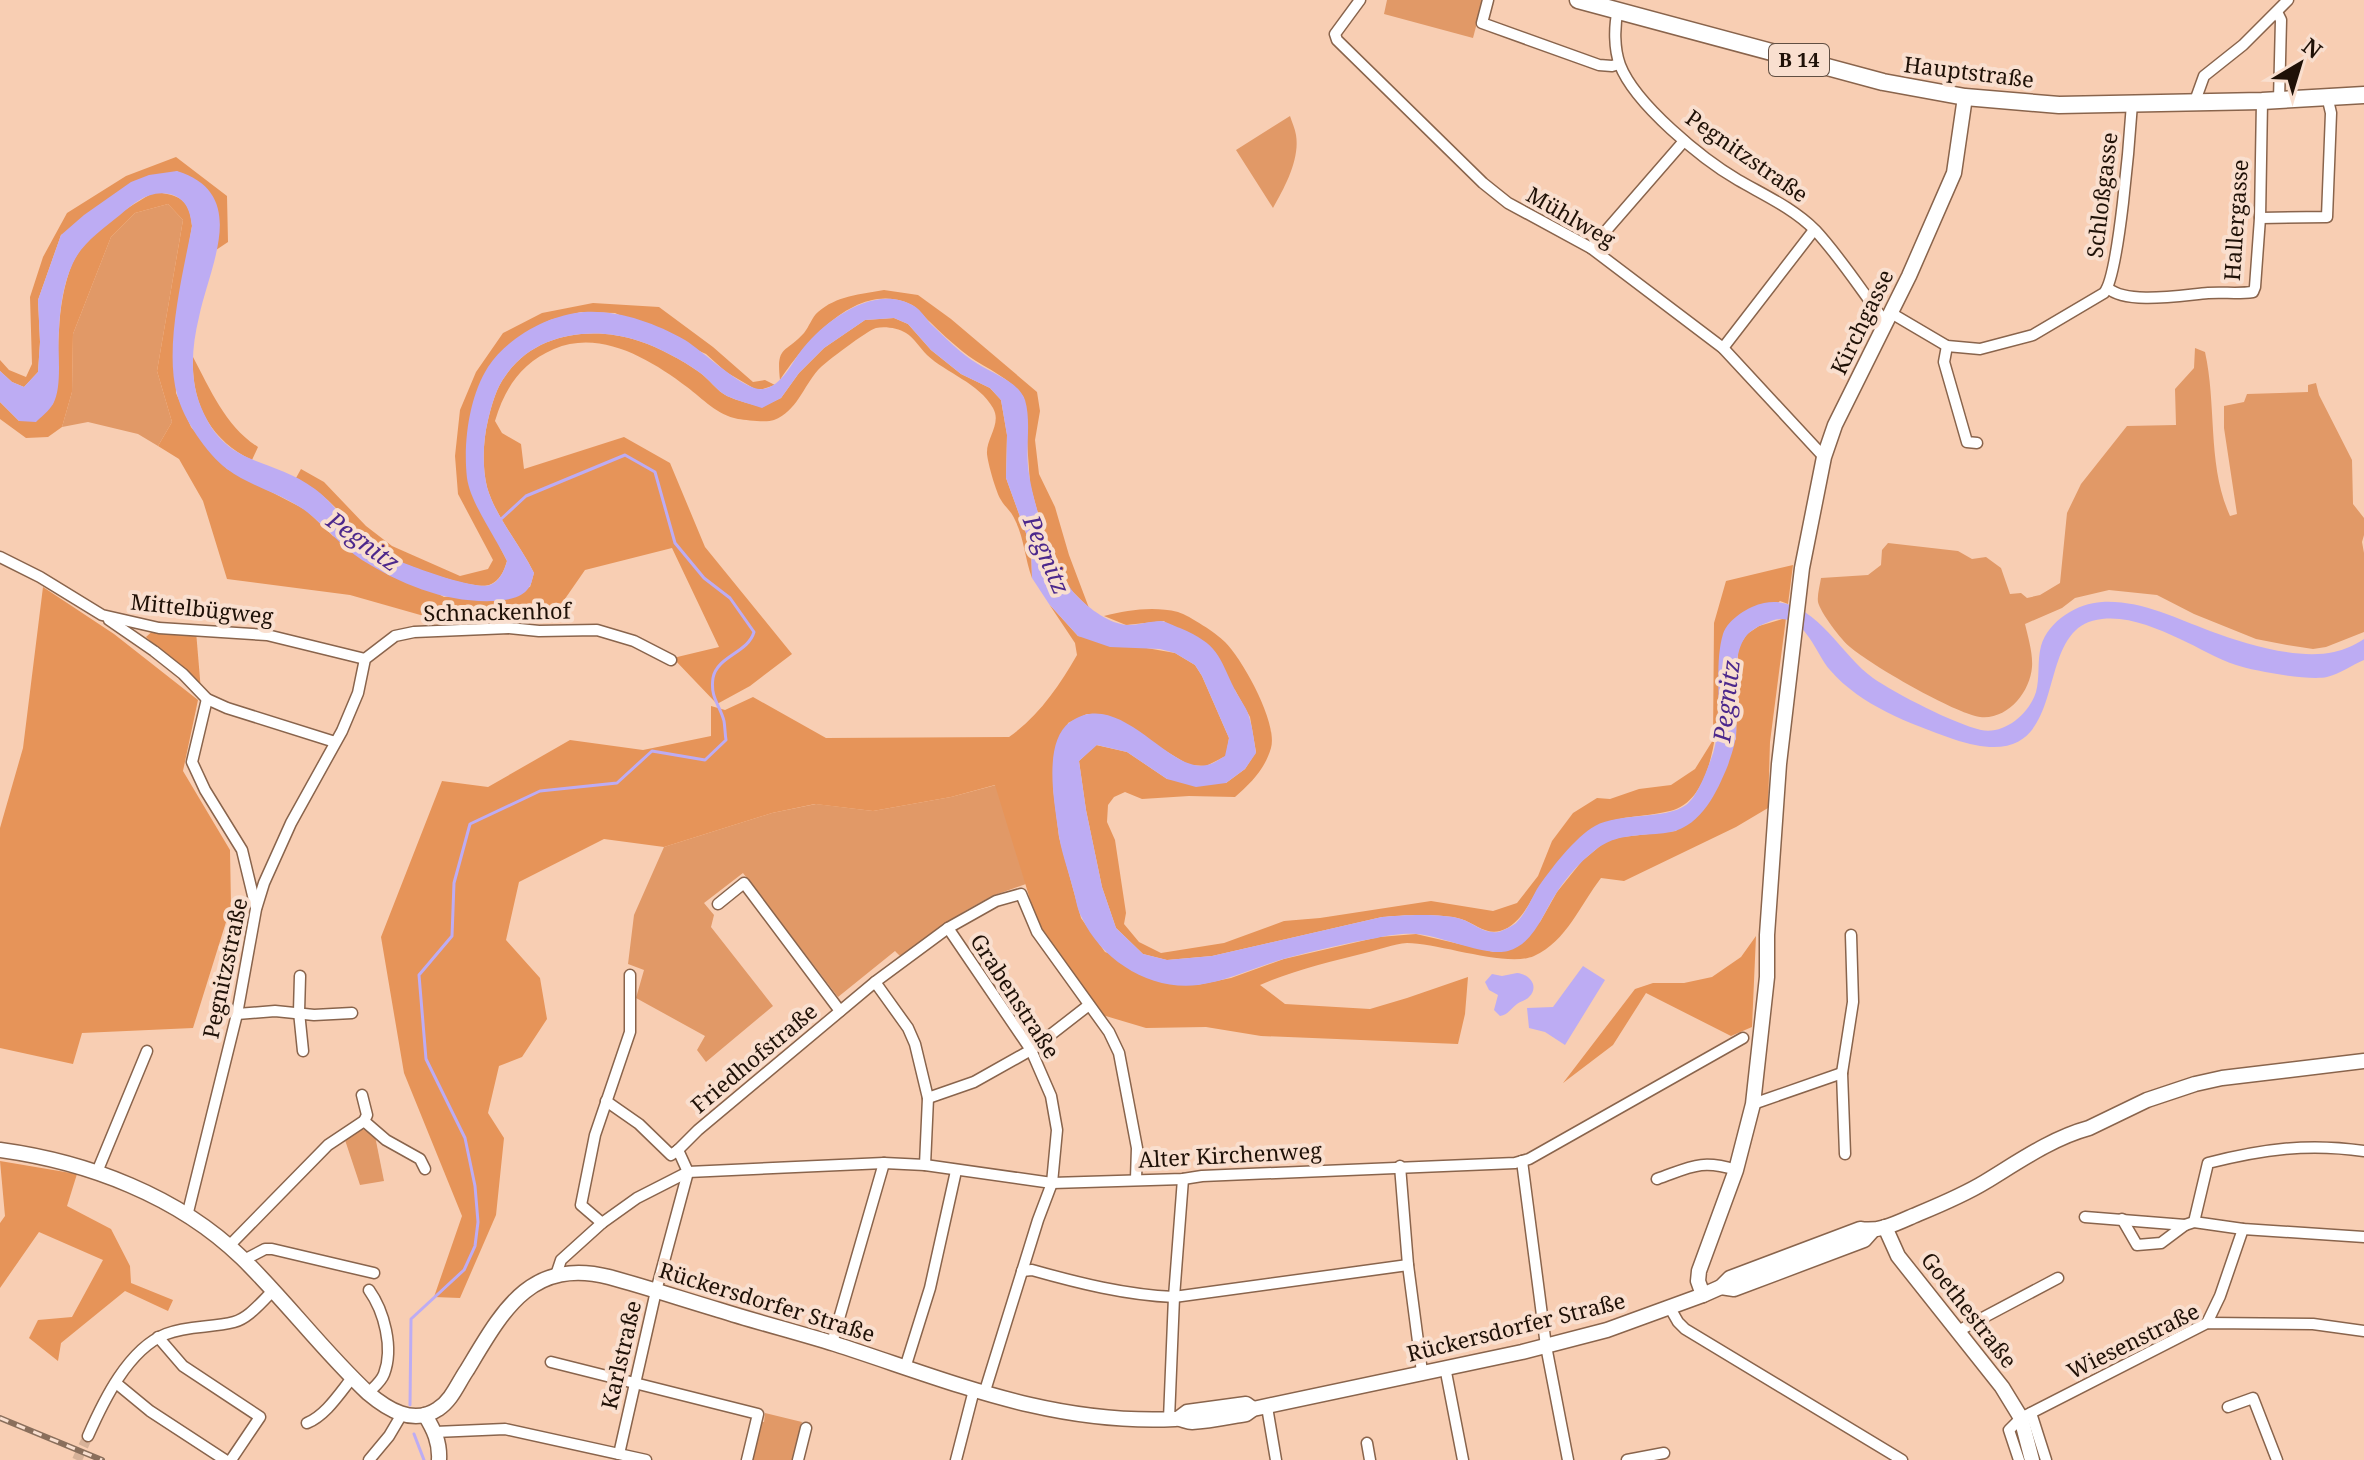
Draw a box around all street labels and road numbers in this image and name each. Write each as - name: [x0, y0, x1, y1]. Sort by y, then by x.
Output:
- road number: B 14: [1769, 44, 1829, 76]
- street label: Hauptstraße: [1902, 48, 2036, 94]
- street label: Pegnitzstraße: [1680, 102, 1815, 209]
- street label: Schloßgasse: [2078, 130, 2124, 259]
- street label: Hallergasse: [2216, 158, 2254, 282]
- street label: Mühlweg: [1522, 179, 1622, 254]
- street label: Kirchgasse: [1823, 264, 1899, 379]
- street label: Mittelbügweg: [129, 586, 275, 630]
- street label: Schnackenhof: [423, 595, 573, 627]
- street label: Pegnitzstraße: [194, 895, 254, 1041]
- street label: Grabenstraße: [964, 927, 1067, 1064]
- street label: Friedhofstraße: [684, 995, 823, 1119]
- street label: Alter Kirchenweg: [1137, 1134, 1323, 1174]
- street label: Goethestraße: [1915, 1245, 2025, 1374]
- street label: Rückersdorfer Straße: [656, 1254, 879, 1348]
- street label: Rückersdorfer Straße: [1403, 1284, 1628, 1368]
- street label: Wiesenstraße: [2061, 1295, 2204, 1385]
- street label: Karlstraße: [593, 1297, 647, 1412]

